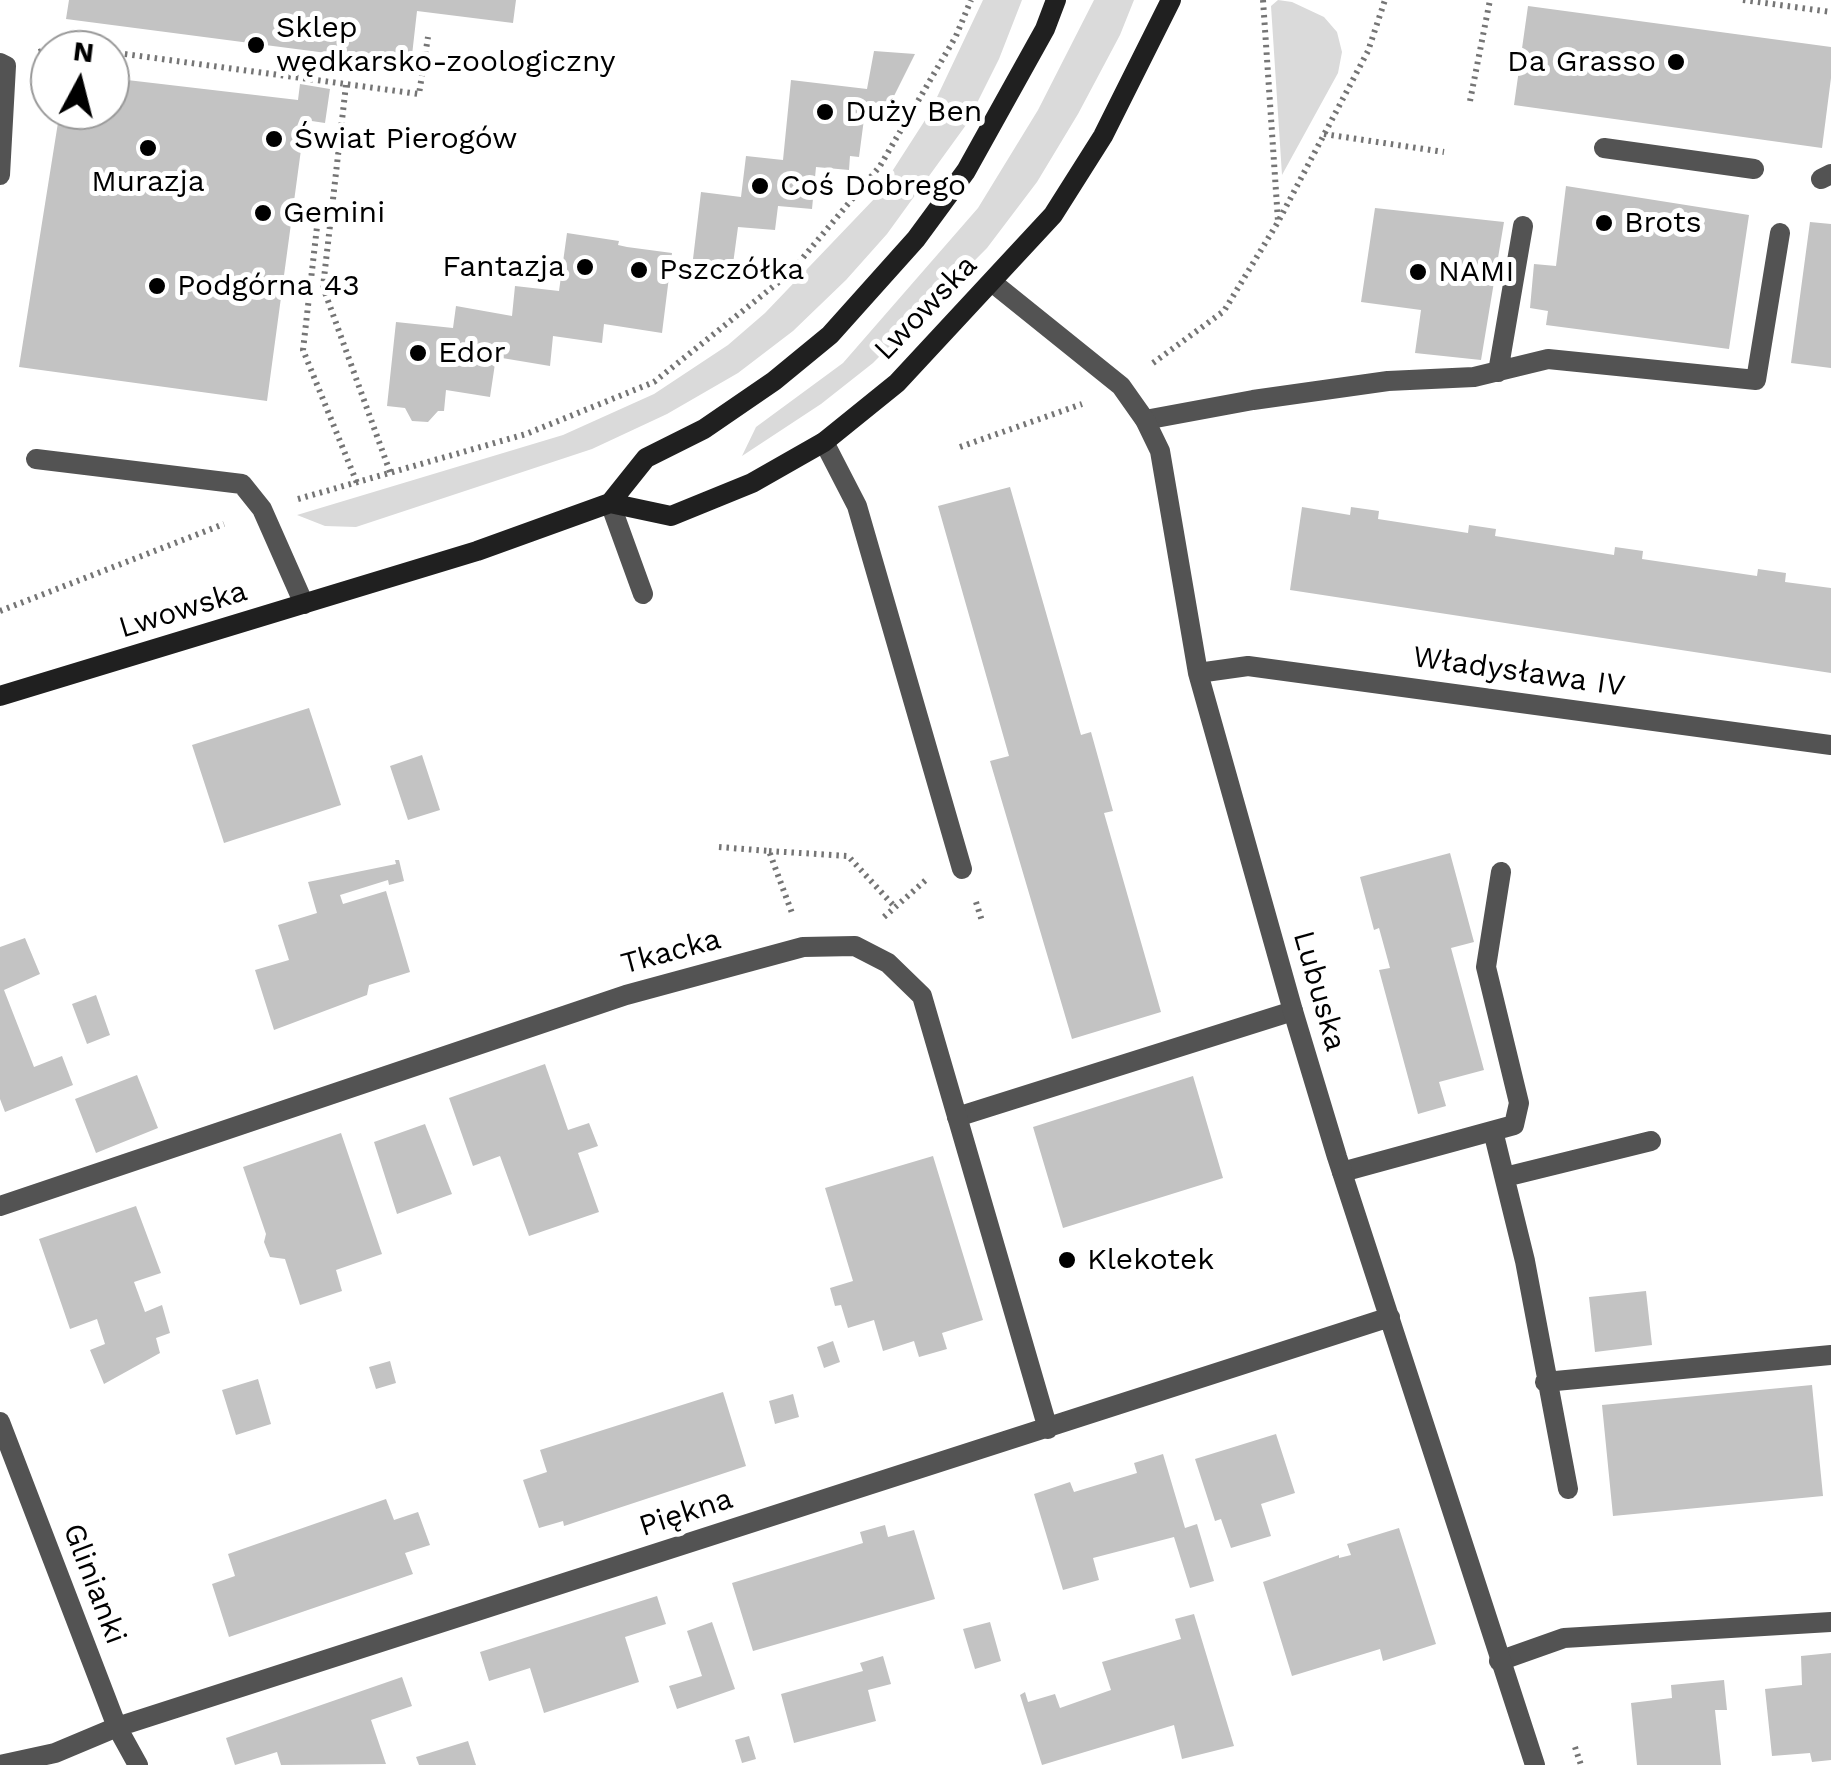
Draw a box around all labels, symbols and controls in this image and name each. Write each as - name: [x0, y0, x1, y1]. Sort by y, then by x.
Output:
- place label: Sklep wędkarsko-zoologiczny: [276, 10, 616, 80]
- north arrow: [30, 30, 130, 130]
- text: N: [71, 34, 96, 69]
- marker: Sklep wędkarsko-zoologiczny: [245, 34, 267, 56]
- place label: Da Grasso: [1507, 44, 1656, 80]
- marker: Da Grasso: [1665, 51, 1687, 73]
- place label: Duży Ben: [845, 94, 982, 130]
- marker: Duży Ben: [814, 101, 836, 123]
- place label: Świat Pierogów: [294, 121, 517, 157]
- marker: Świat Pierogów: [263, 128, 285, 150]
- marker: Murazja: [137, 137, 159, 159]
- place label: Murazja: [91, 164, 205, 200]
- place label: Coś Dobrego: [780, 168, 966, 204]
- marker: Coś Dobrego: [749, 175, 771, 197]
- place label: Gemini: [283, 195, 385, 231]
- marker: Gemini: [252, 202, 274, 224]
- place label: Brots: [1624, 205, 1701, 241]
- marker: Brots: [1593, 212, 1615, 234]
- street label: Lwowska: [867, 248, 985, 368]
- place label: Fantazja: [442, 249, 565, 285]
- place label: Pszczółka: [659, 252, 804, 288]
- place label: NAMI: [1438, 254, 1514, 290]
- marker: Fantazja: [574, 256, 596, 278]
- marker: Pszczółka: [628, 259, 650, 281]
- marker: NAMI: [1407, 261, 1429, 283]
- place label: Podgórna 43: [177, 268, 360, 304]
- marker: Podgórna 43: [146, 275, 168, 297]
- place label: Edor: [438, 335, 506, 371]
- marker: Edor: [407, 342, 429, 364]
- street label: Lwowska: [115, 573, 251, 647]
- street label: Władysława IV: [1410, 639, 1628, 705]
- street label: Tkacka: [617, 921, 725, 983]
- street label: Lubuska: [1285, 927, 1353, 1055]
- place label: Klekotek: [1087, 1242, 1214, 1278]
- marker: Klekotek: [1056, 1249, 1078, 1271]
- street label: Piękna: [635, 1481, 737, 1545]
- street label: Glinianki: [55, 1519, 133, 1649]

